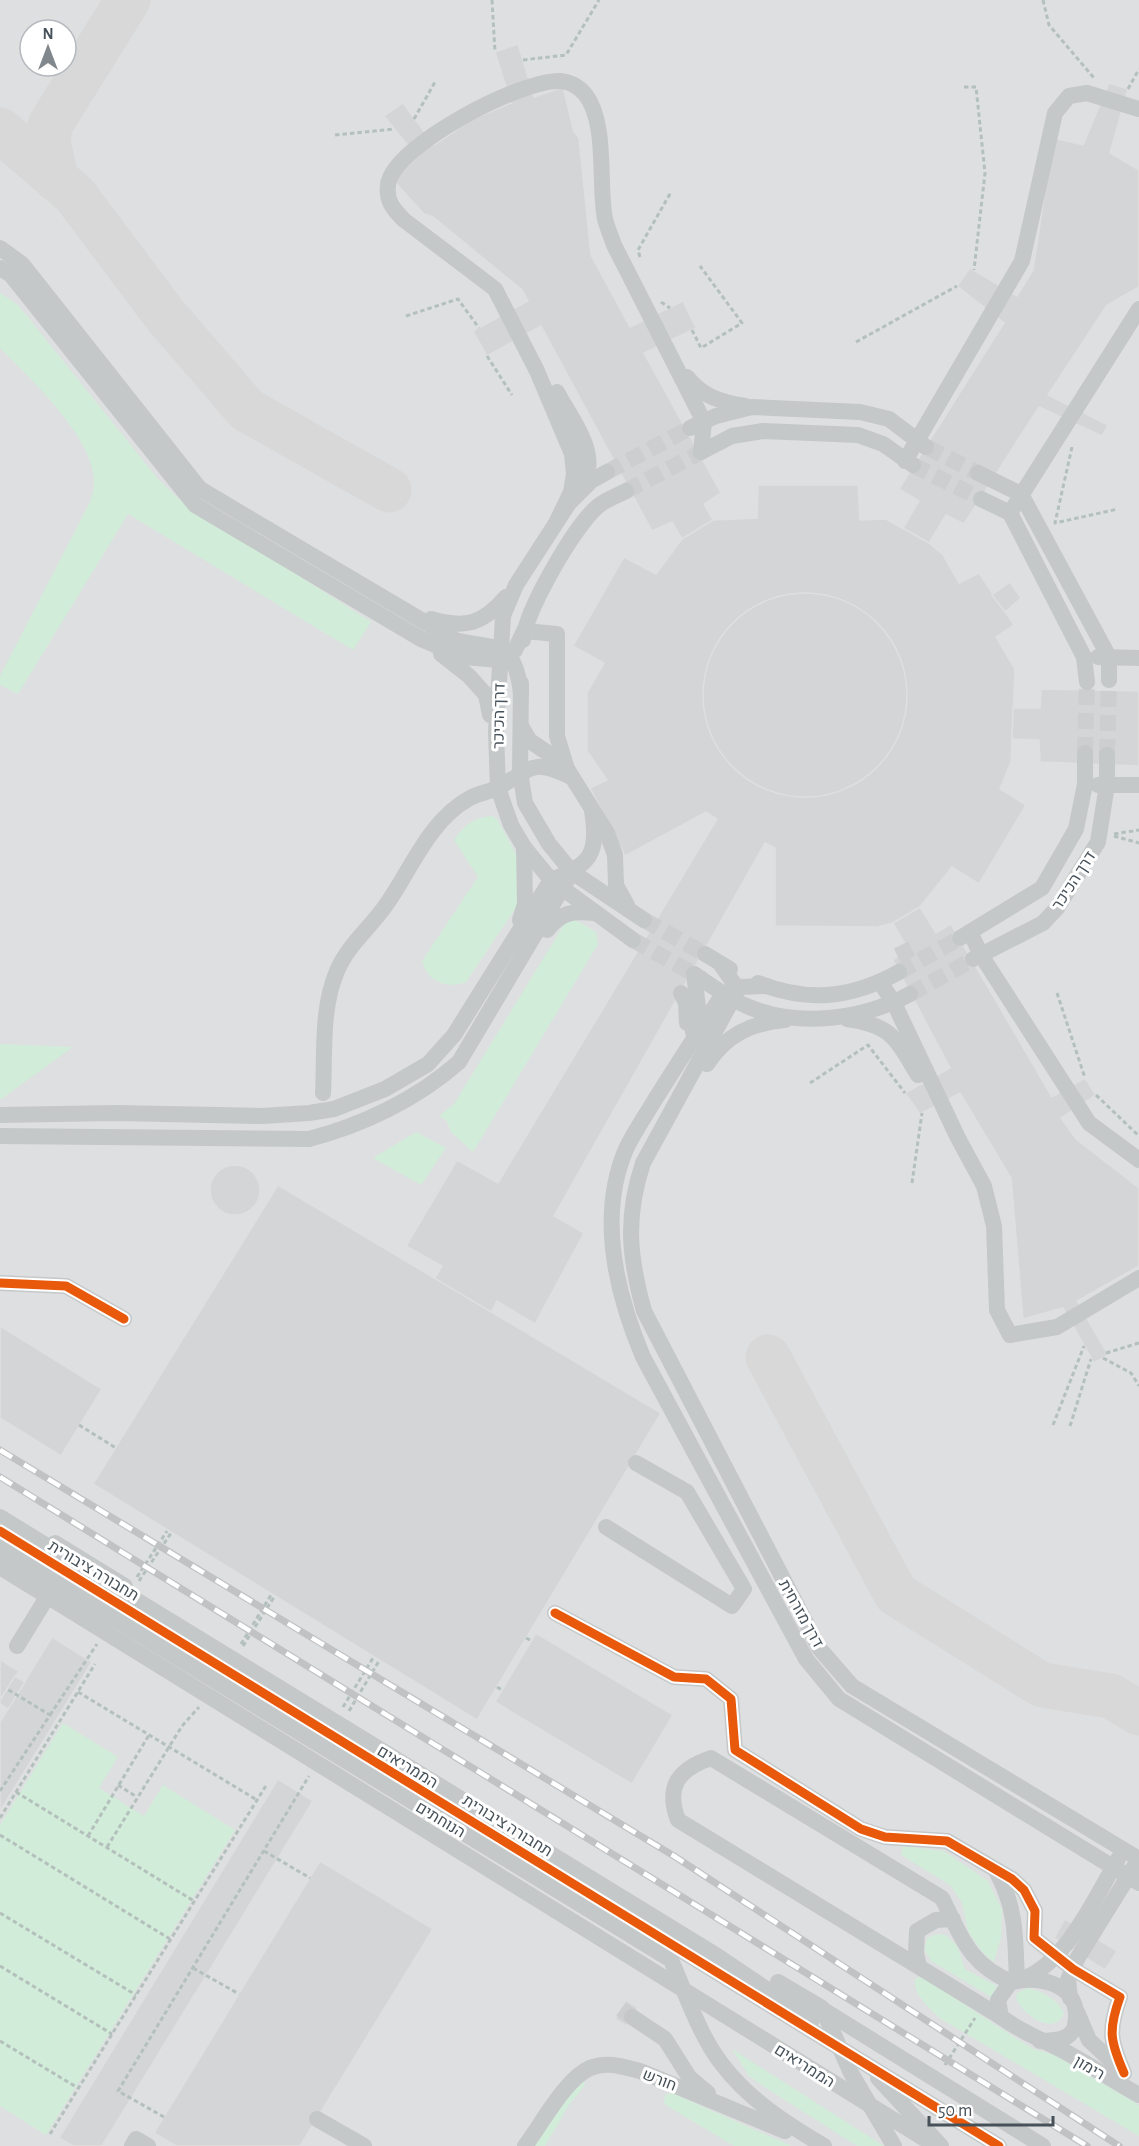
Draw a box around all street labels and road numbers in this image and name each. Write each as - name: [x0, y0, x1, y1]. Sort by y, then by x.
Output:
- street label: דרך הכיכר: [490, 683, 508, 749]
- street label: דרך הכיכר: [1049, 848, 1099, 913]
- street label: תחבורה ציבורית: [46, 1538, 141, 1604]
- street label: דרך מזרחית: [776, 1577, 826, 1650]
- street label: הממריאים: [374, 1743, 441, 1791]
- street label: תחבורה ציבורית: [460, 1792, 555, 1860]
- street label: הנוחתים: [413, 1799, 468, 1841]
- street label: הממריאים: [772, 2041, 837, 2091]
- street label: רימון: [1072, 2053, 1107, 2083]
- street label: חורש: [640, 2066, 679, 2094]

